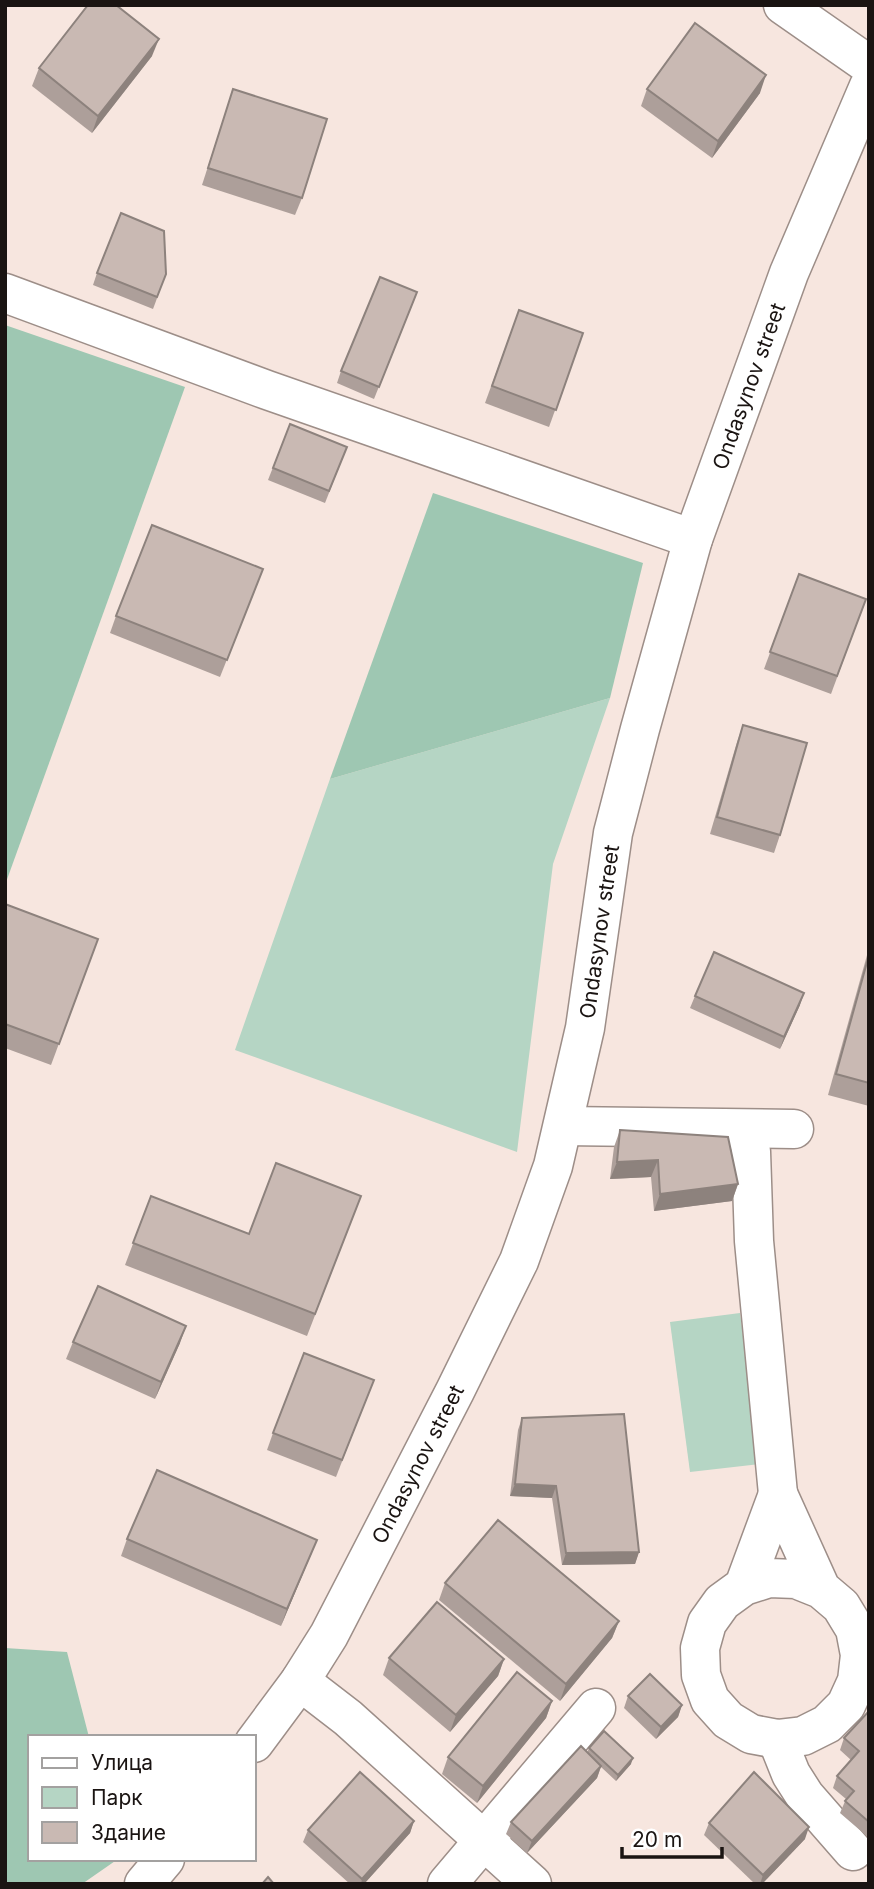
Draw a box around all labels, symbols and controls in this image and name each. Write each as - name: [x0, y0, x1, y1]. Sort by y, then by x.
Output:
- street label: Ondasynov street: [707, 299, 790, 473]
- street label: Ondasynov street: [574, 843, 624, 1020]
- street label: Ondasynov street: [366, 1380, 469, 1548]
- legend: [28, 1735, 256, 1861]
- text: Улица: [91, 1750, 153, 1775]
- text: Парк: [91, 1785, 143, 1810]
- scale bar: [622, 1815, 722, 1859]
- text: Здание: [91, 1820, 166, 1845]
- text: 20 m: [632, 1827, 682, 1852]

